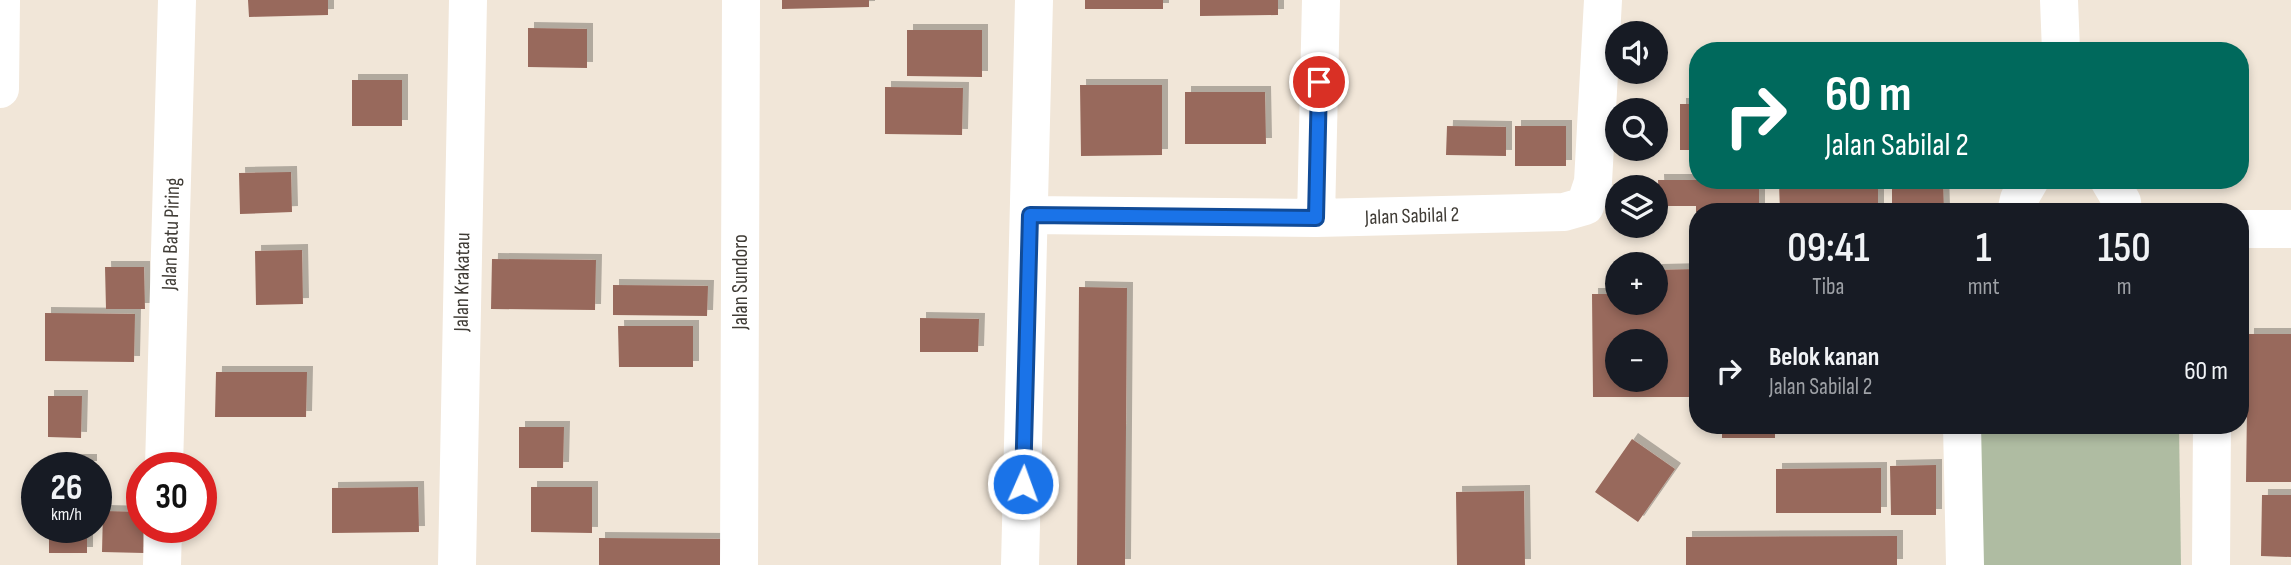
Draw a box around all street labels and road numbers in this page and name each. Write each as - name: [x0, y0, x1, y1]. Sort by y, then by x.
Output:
- street label: Jalan Batu Piring: [157, 177, 185, 292]
- street label: Jalan Sabilal 2: [1363, 202, 1460, 230]
- street label: Jalan Krakatau: [449, 232, 475, 333]
- street label: Jalan Sundoro: [728, 234, 753, 331]

